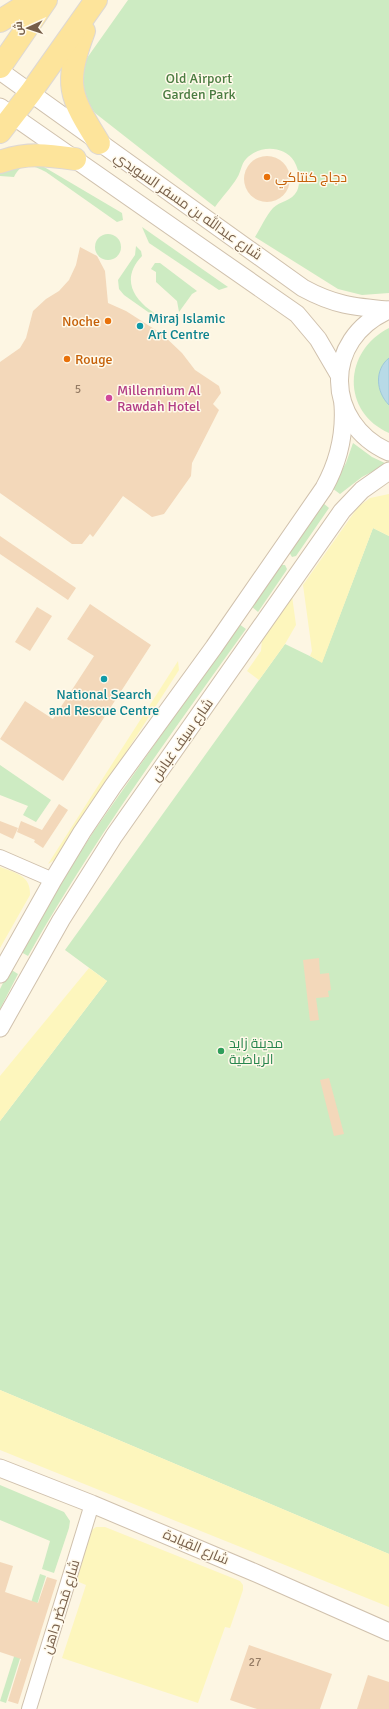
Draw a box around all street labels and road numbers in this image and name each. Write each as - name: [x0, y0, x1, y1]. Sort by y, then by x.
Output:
- street label: شارع عبدالله بن مسفر السويدي: [109, 147, 266, 266]
- street label: شارع سيف غباش: [147, 695, 217, 785]
- street label: شارع القِيادة: [160, 1526, 232, 1568]
- street label: شارع مَحضَر داهن: [39, 1558, 83, 1656]

